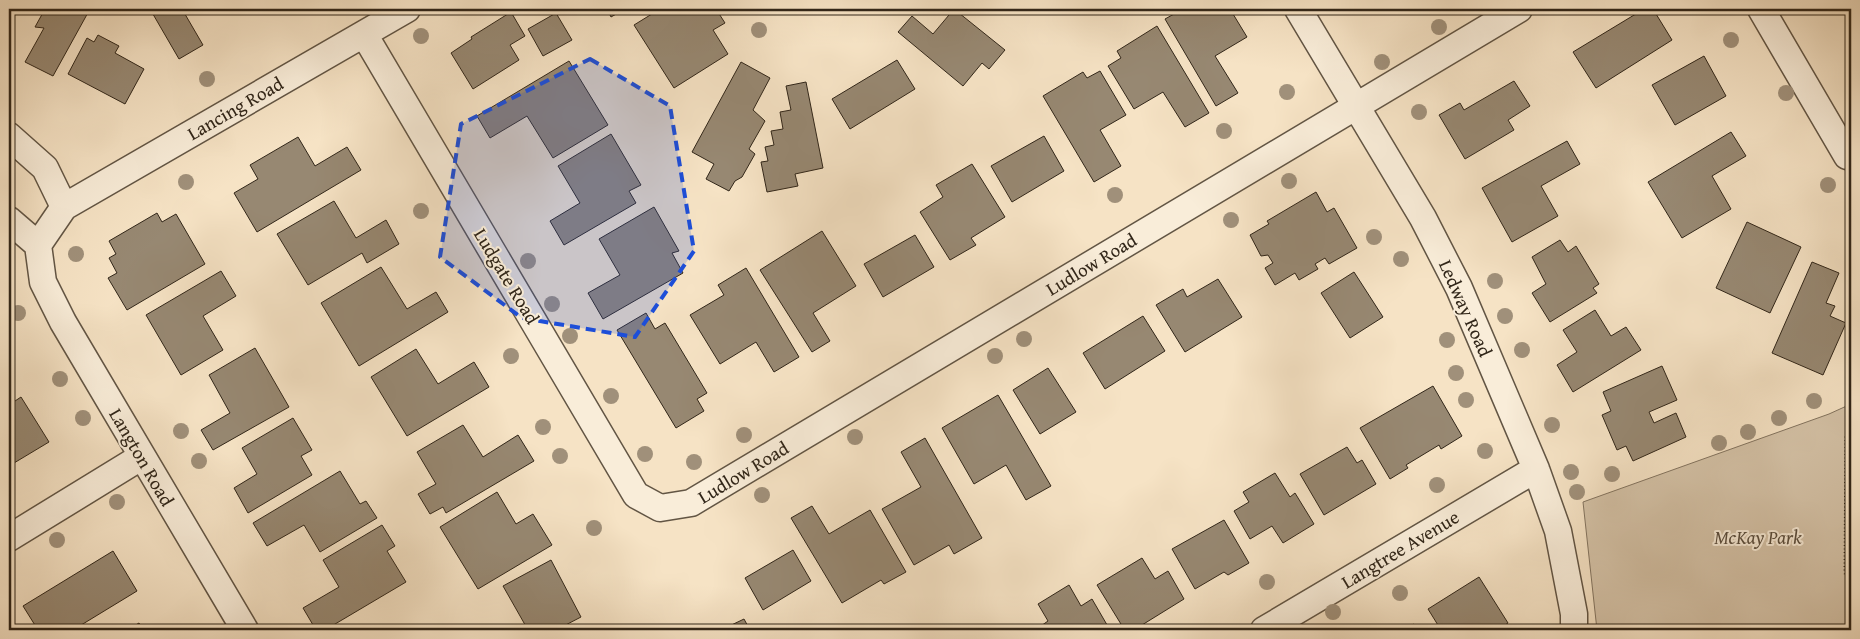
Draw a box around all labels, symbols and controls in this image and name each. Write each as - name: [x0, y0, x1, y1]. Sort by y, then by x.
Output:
- street label: Lancing Road: [182, 69, 289, 147]
- street label: Ludgate Road: [467, 223, 547, 330]
- street label: Ludlow Road: [1040, 225, 1143, 302]
- street label: Ledway Road: [1432, 255, 1500, 362]
- street label: Langton Road: [103, 403, 182, 512]
- street label: Ludlow Road: [692, 433, 795, 510]
- street label: Langtree Avenue: [1336, 503, 1464, 595]
- park label: McKay Park: [1714, 523, 1802, 551]

